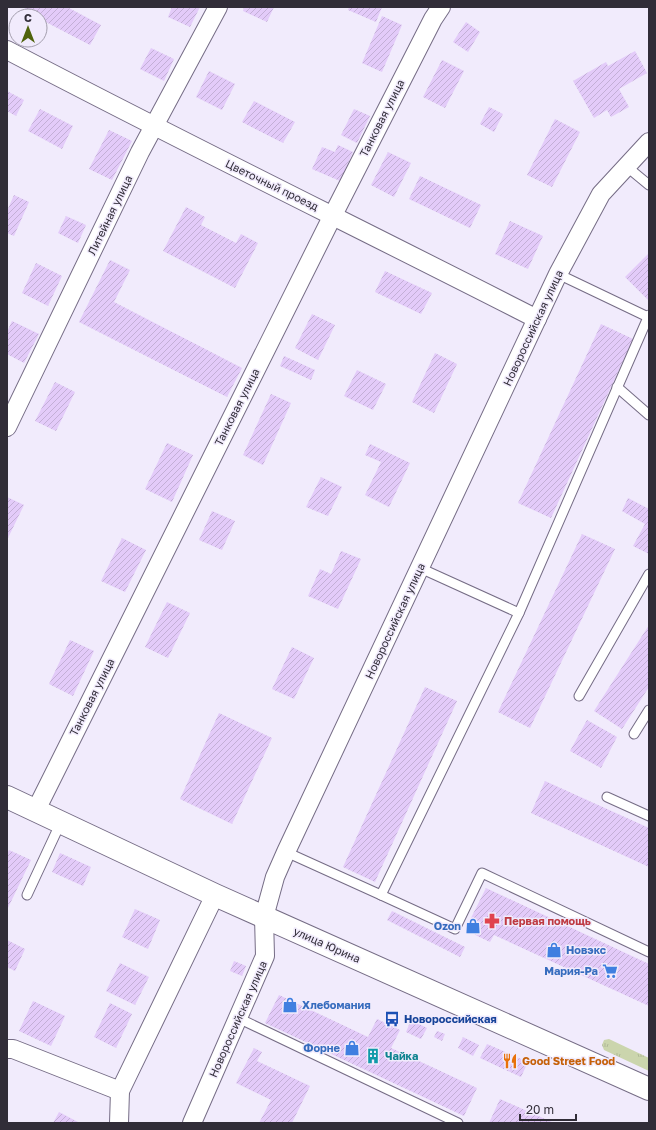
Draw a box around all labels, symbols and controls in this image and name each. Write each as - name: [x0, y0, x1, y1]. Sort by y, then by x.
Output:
- north arrow: [8, 8, 48, 48]
- text: С: [24, 11, 32, 24]
- street label: Танковая улица: [356, 77, 407, 159]
- street label: Цветочный проезд: [224, 156, 321, 213]
- street label: Литейная улица: [85, 173, 134, 257]
- street label: Новороссийская улица: [500, 268, 565, 388]
- street label: Танковая улица: [211, 366, 262, 448]
- street label: Новороссийская улица: [362, 561, 427, 681]
- street label: Танковая улица: [66, 656, 117, 738]
- pharmacy icon: Первая помощь: [483, 912, 501, 930]
- place label: Первая помощь: [504, 914, 591, 927]
- shop icon: Ozon: [464, 917, 482, 935]
- place label: Ozon: [434, 919, 461, 932]
- street label: улица Юрина: [292, 924, 363, 965]
- shop icon: Новэкс: [545, 941, 563, 959]
- place label: Новэкс: [566, 943, 607, 956]
- street label: Новороссийская улица: [206, 958, 269, 1079]
- supermarket icon: Мария-Ра: [601, 962, 619, 980]
- place label: Мария-Ра: [544, 964, 598, 977]
- shop icon: Хлебомания: [281, 996, 299, 1014]
- place label: Хлебомания: [302, 998, 371, 1011]
- bus stop icon: Новороссийская: [383, 1010, 401, 1028]
- place label: Новороссийская: [404, 1012, 497, 1025]
- shop icon: Форне: [343, 1039, 361, 1057]
- place label: Форне: [303, 1041, 341, 1054]
- building icon: Чайка: [364, 1047, 382, 1065]
- place label: Чайка: [385, 1049, 418, 1062]
- restaurant icon: Good Street Food: [501, 1052, 519, 1070]
- place label: Good Street Food: [522, 1054, 615, 1067]
- scale bar: [520, 1096, 576, 1122]
- text: 20 m: [526, 1102, 554, 1117]

